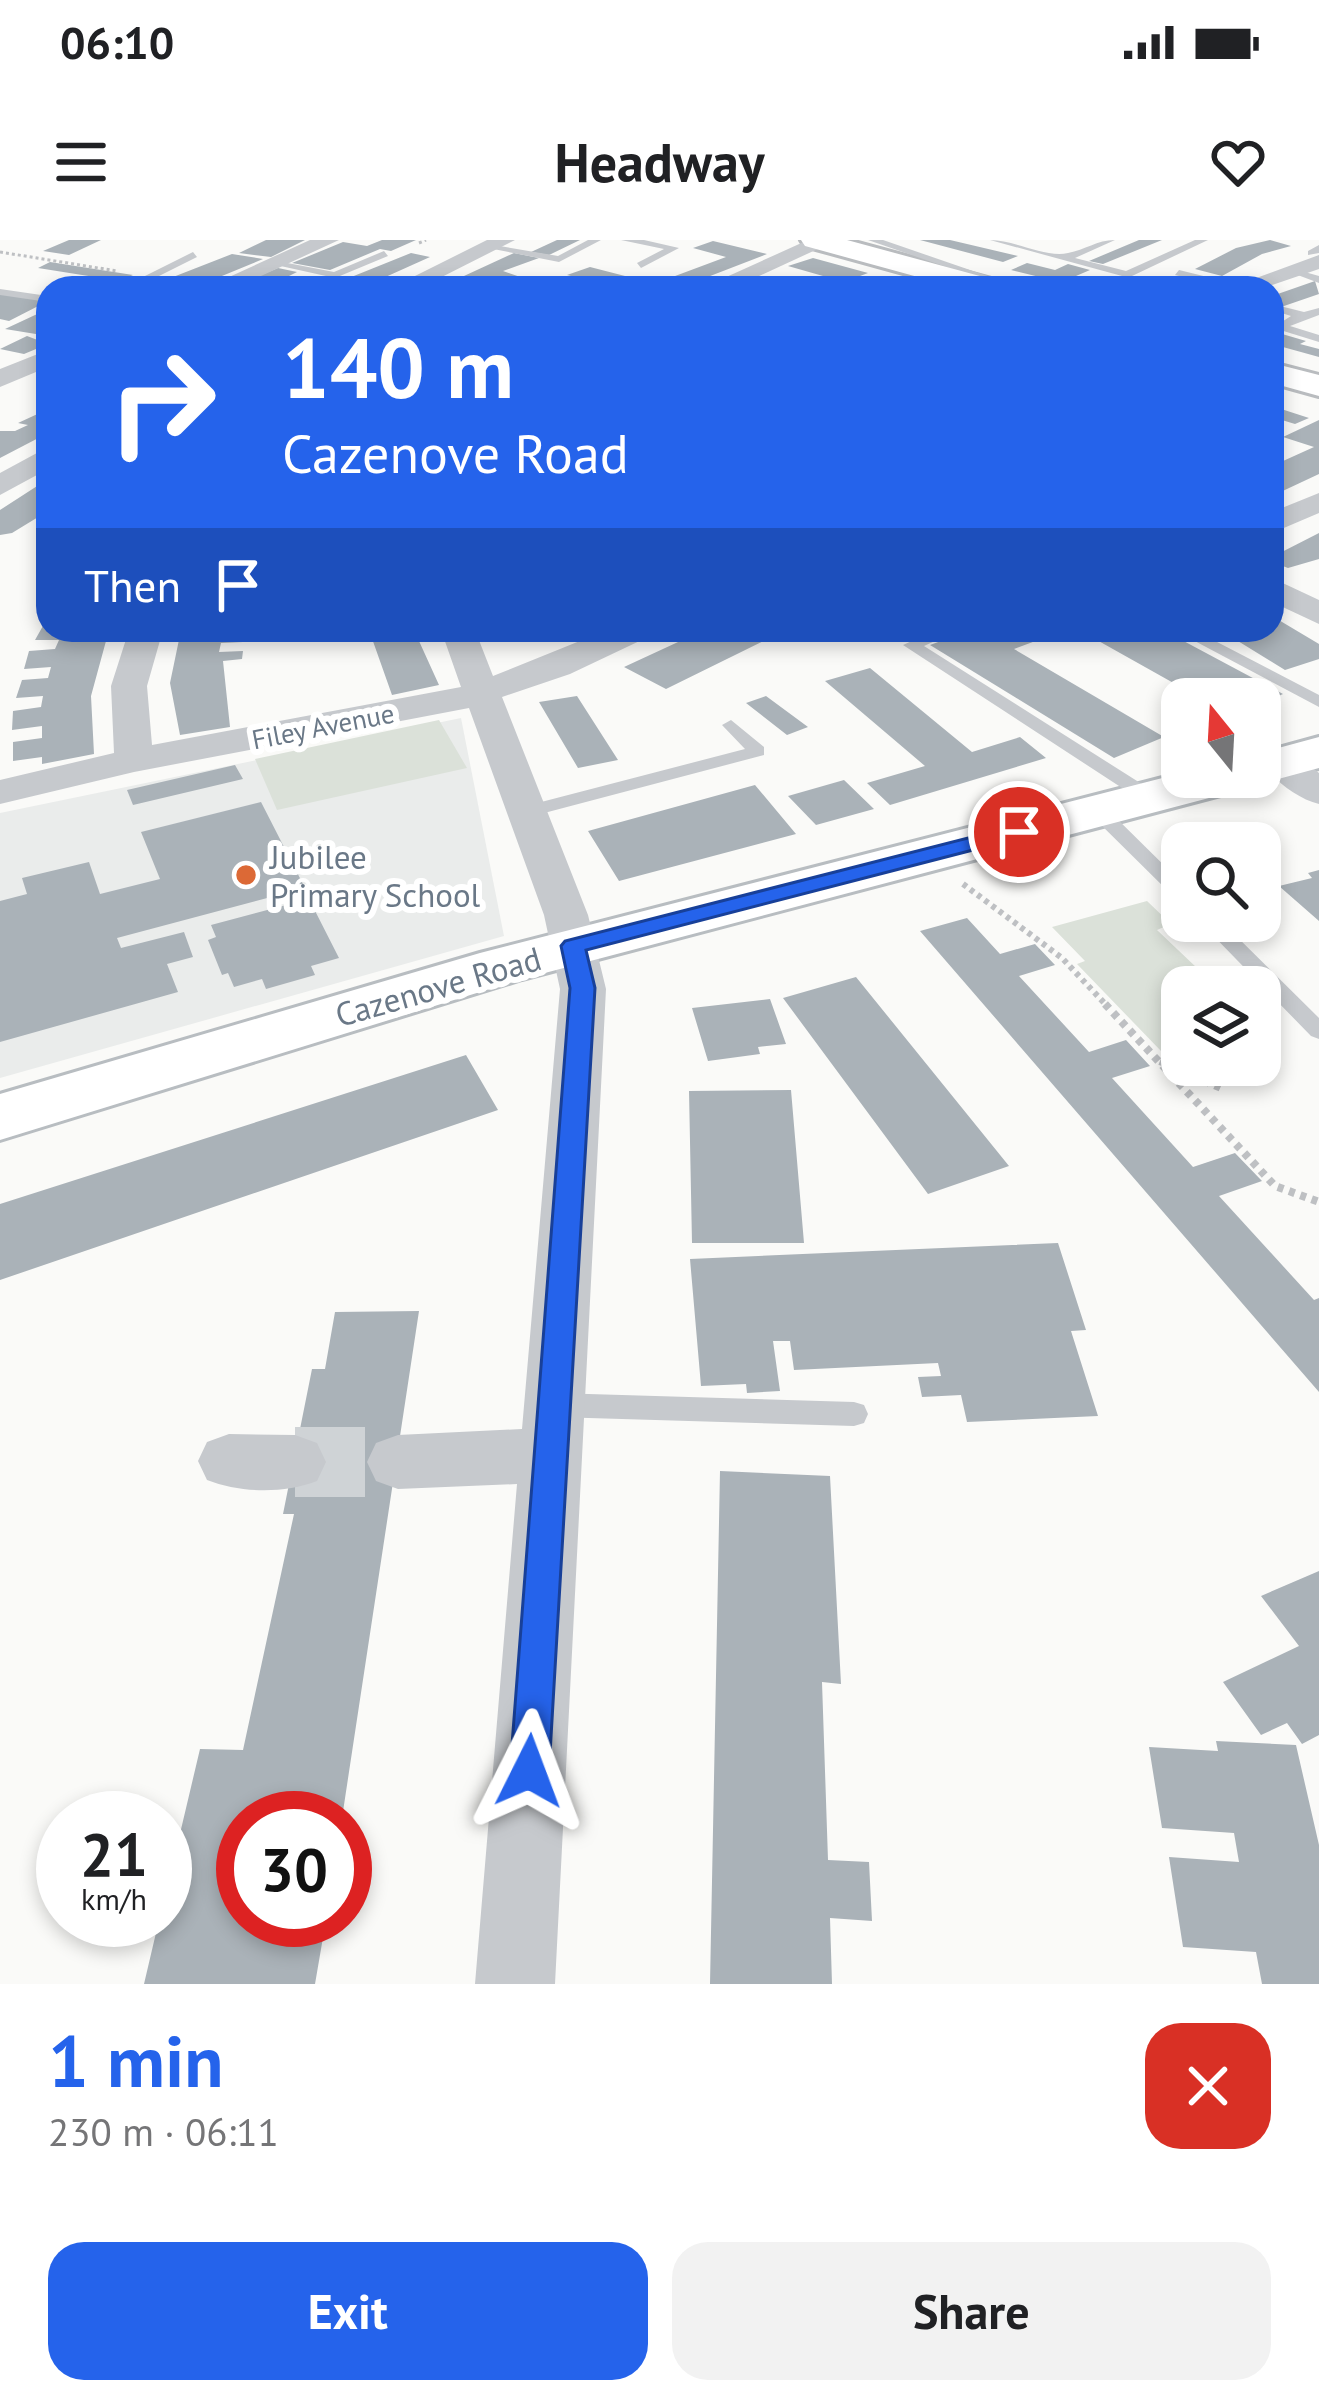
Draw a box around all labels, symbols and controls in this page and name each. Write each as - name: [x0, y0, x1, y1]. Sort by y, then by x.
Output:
- text: 06:10: [60, 13, 174, 71]
- text: Headway: [554, 127, 765, 197]
- icon: menu: [48, 129, 114, 195]
- icon: heart: [1205, 129, 1271, 195]
- text: 140 m: [282, 312, 514, 421]
- icon: right: [84, 324, 240, 480]
- text: Cazenove Road: [282, 418, 629, 488]
- icon: arrive: [205, 552, 271, 618]
- text: Then: [84, 556, 181, 614]
- north arrow: [1161, 678, 1281, 798]
- map controls: [1161, 678, 1281, 1086]
- street label: Filey Avenue: [249, 696, 397, 756]
- pin: [968, 781, 1070, 883]
- icon: arrive: [986, 799, 1052, 865]
- button: search: [1161, 822, 1281, 942]
- place label: Jubilee Primary School: [268, 835, 481, 916]
- marker: Jubilee Primary School: [233, 862, 259, 888]
- street label: Cazenove Road: [330, 936, 546, 1036]
- button: layers: [1161, 966, 1281, 1086]
- position arrow: [466, 1708, 592, 1834]
- speed limit sign: 30: [216, 1791, 372, 1947]
- text: 21: [80, 1815, 148, 1893]
- text: km/h: [81, 1879, 147, 1918]
- text: 1 min: [48, 2014, 224, 2107]
- button: close: [1145, 2023, 1271, 2149]
- text: 230 m · 06:11: [48, 2106, 279, 2157]
- button: Exit: [48, 2242, 648, 2380]
- button: Share: [672, 2242, 1271, 2380]

